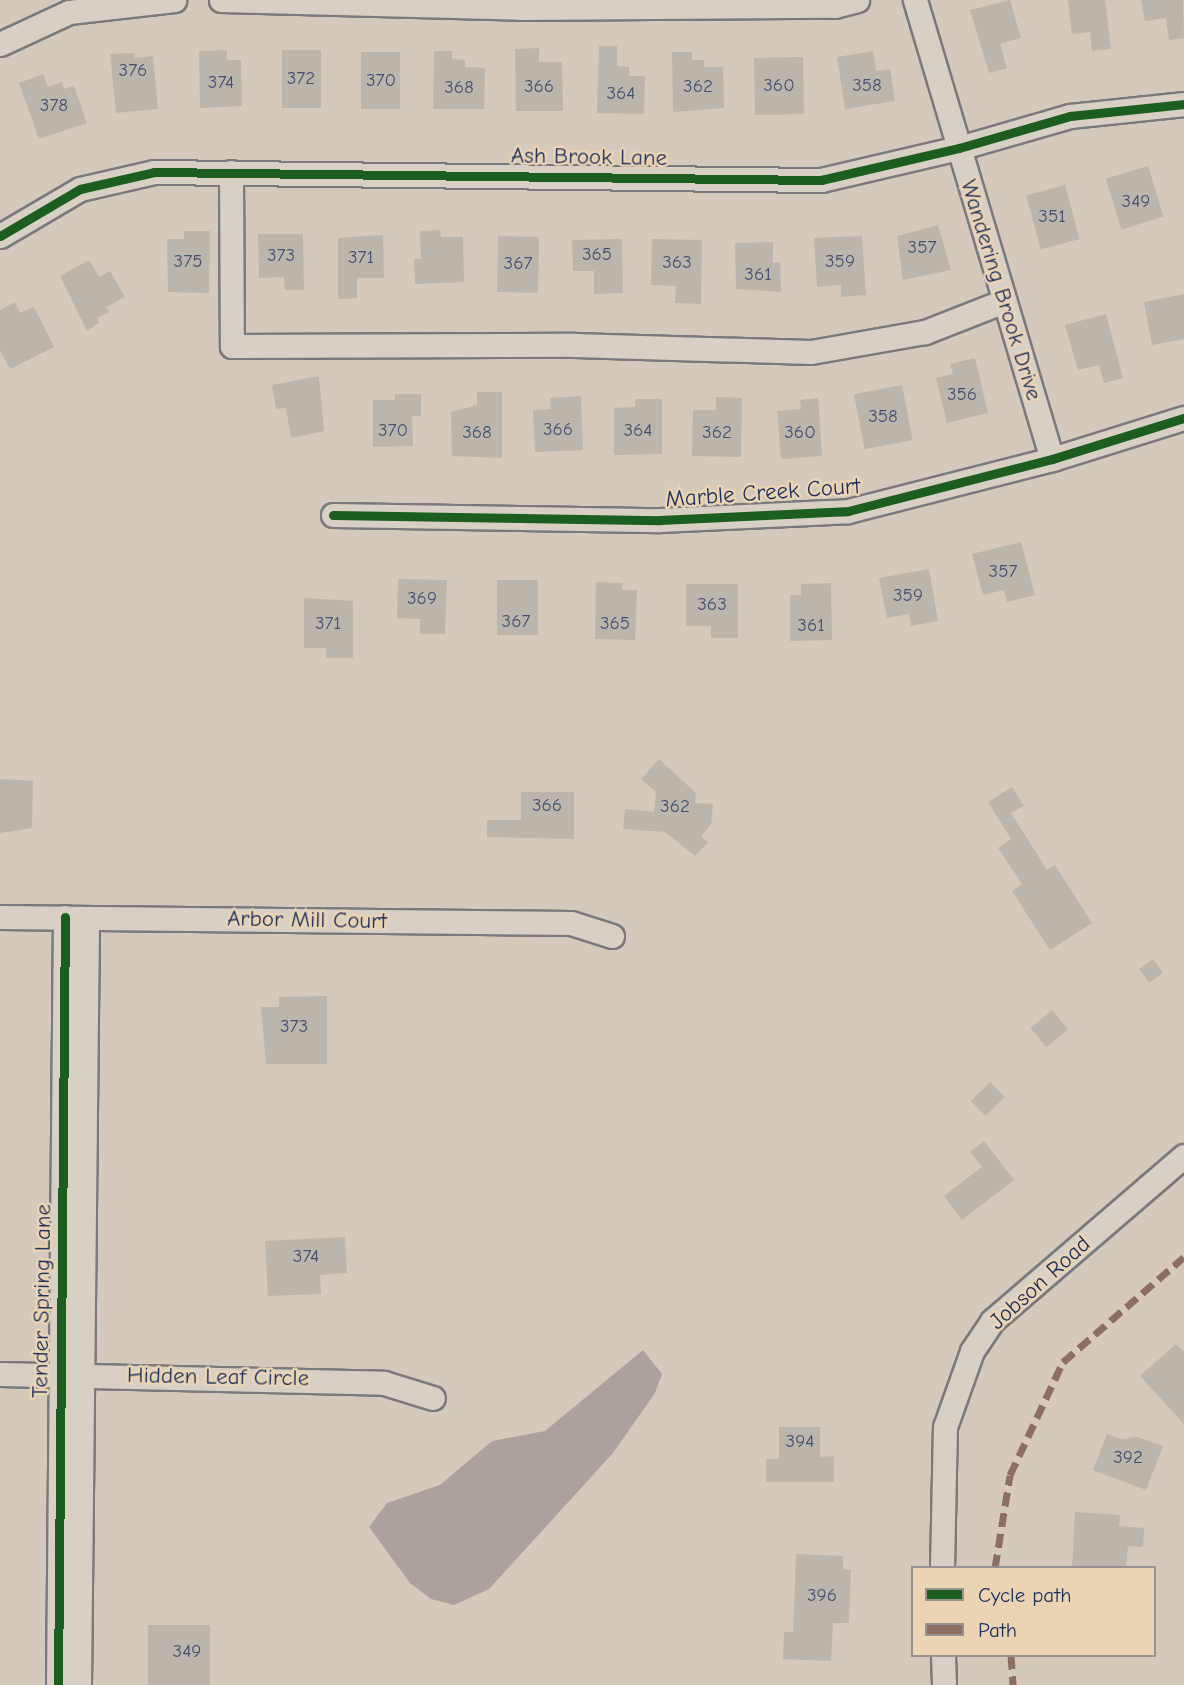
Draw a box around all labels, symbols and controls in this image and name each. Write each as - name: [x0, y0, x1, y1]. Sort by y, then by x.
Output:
- house number: 376: [119, 60, 147, 82]
- house number: 372: [287, 68, 315, 90]
- house number: 370: [366, 70, 396, 92]
- house number: 374: [208, 72, 234, 94]
- house number: 360: [763, 75, 795, 97]
- house number: 358: [852, 75, 882, 97]
- house number: 366: [524, 76, 554, 98]
- house number: 362: [683, 76, 713, 98]
- house number: 368: [444, 77, 474, 99]
- house number: 364: [606, 83, 636, 105]
- house number: 378: [40, 95, 68, 117]
- street label: Ash Brook Lane: [511, 142, 667, 172]
- street label: Wandering Brook Drive: [954, 176, 1048, 404]
- house number: 349: [1122, 191, 1150, 213]
- house number: 351: [1038, 206, 1066, 228]
- house number: 357: [908, 237, 936, 259]
- house number: 365: [582, 244, 612, 266]
- house number: 373: [267, 245, 295, 267]
- house number: 371: [348, 247, 374, 269]
- house number: 375: [174, 251, 202, 273]
- house number: 359: [825, 251, 855, 273]
- house number: 363: [662, 252, 692, 274]
- house number: 367: [504, 253, 532, 275]
- house number: 361: [744, 264, 772, 286]
- house number: 356: [947, 384, 977, 406]
- house number: 358: [868, 406, 898, 428]
- house number: 366: [543, 419, 573, 441]
- house number: 370: [378, 420, 408, 442]
- house number: 364: [623, 420, 653, 442]
- house number: 368: [462, 422, 492, 444]
- house number: 362: [702, 422, 732, 444]
- house number: 360: [784, 422, 816, 444]
- street label: Marble Creek Court: [665, 472, 861, 514]
- house number: 357: [989, 561, 1017, 583]
- house number: 359: [893, 585, 923, 607]
- house number: 369: [407, 588, 437, 610]
- house number: 363: [697, 594, 727, 616]
- house number: 367: [502, 611, 530, 633]
- house number: 371: [315, 613, 341, 635]
- house number: 365: [600, 613, 630, 635]
- house number: 361: [797, 615, 825, 637]
- house number: 366: [532, 795, 562, 817]
- house number: 362: [660, 796, 690, 818]
- street label: Arbor Mill Court: [227, 905, 387, 935]
- house number: 373: [280, 1016, 308, 1038]
- street label: Tender Spring Lane: [27, 1204, 57, 1398]
- street label: Jobson Road: [984, 1230, 1096, 1336]
- house number: 374: [293, 1246, 319, 1268]
- street label: Hidden Leaf Circle: [127, 1362, 309, 1392]
- house number: 394: [786, 1431, 814, 1453]
- house number: 392: [1113, 1447, 1143, 1469]
- legend: [911, 1566, 1156, 1657]
- text: Cycle path: [978, 1583, 1071, 1607]
- house number: 396: [807, 1585, 837, 1607]
- text: Path: [978, 1618, 1017, 1642]
- house number: 349: [173, 1641, 201, 1663]

